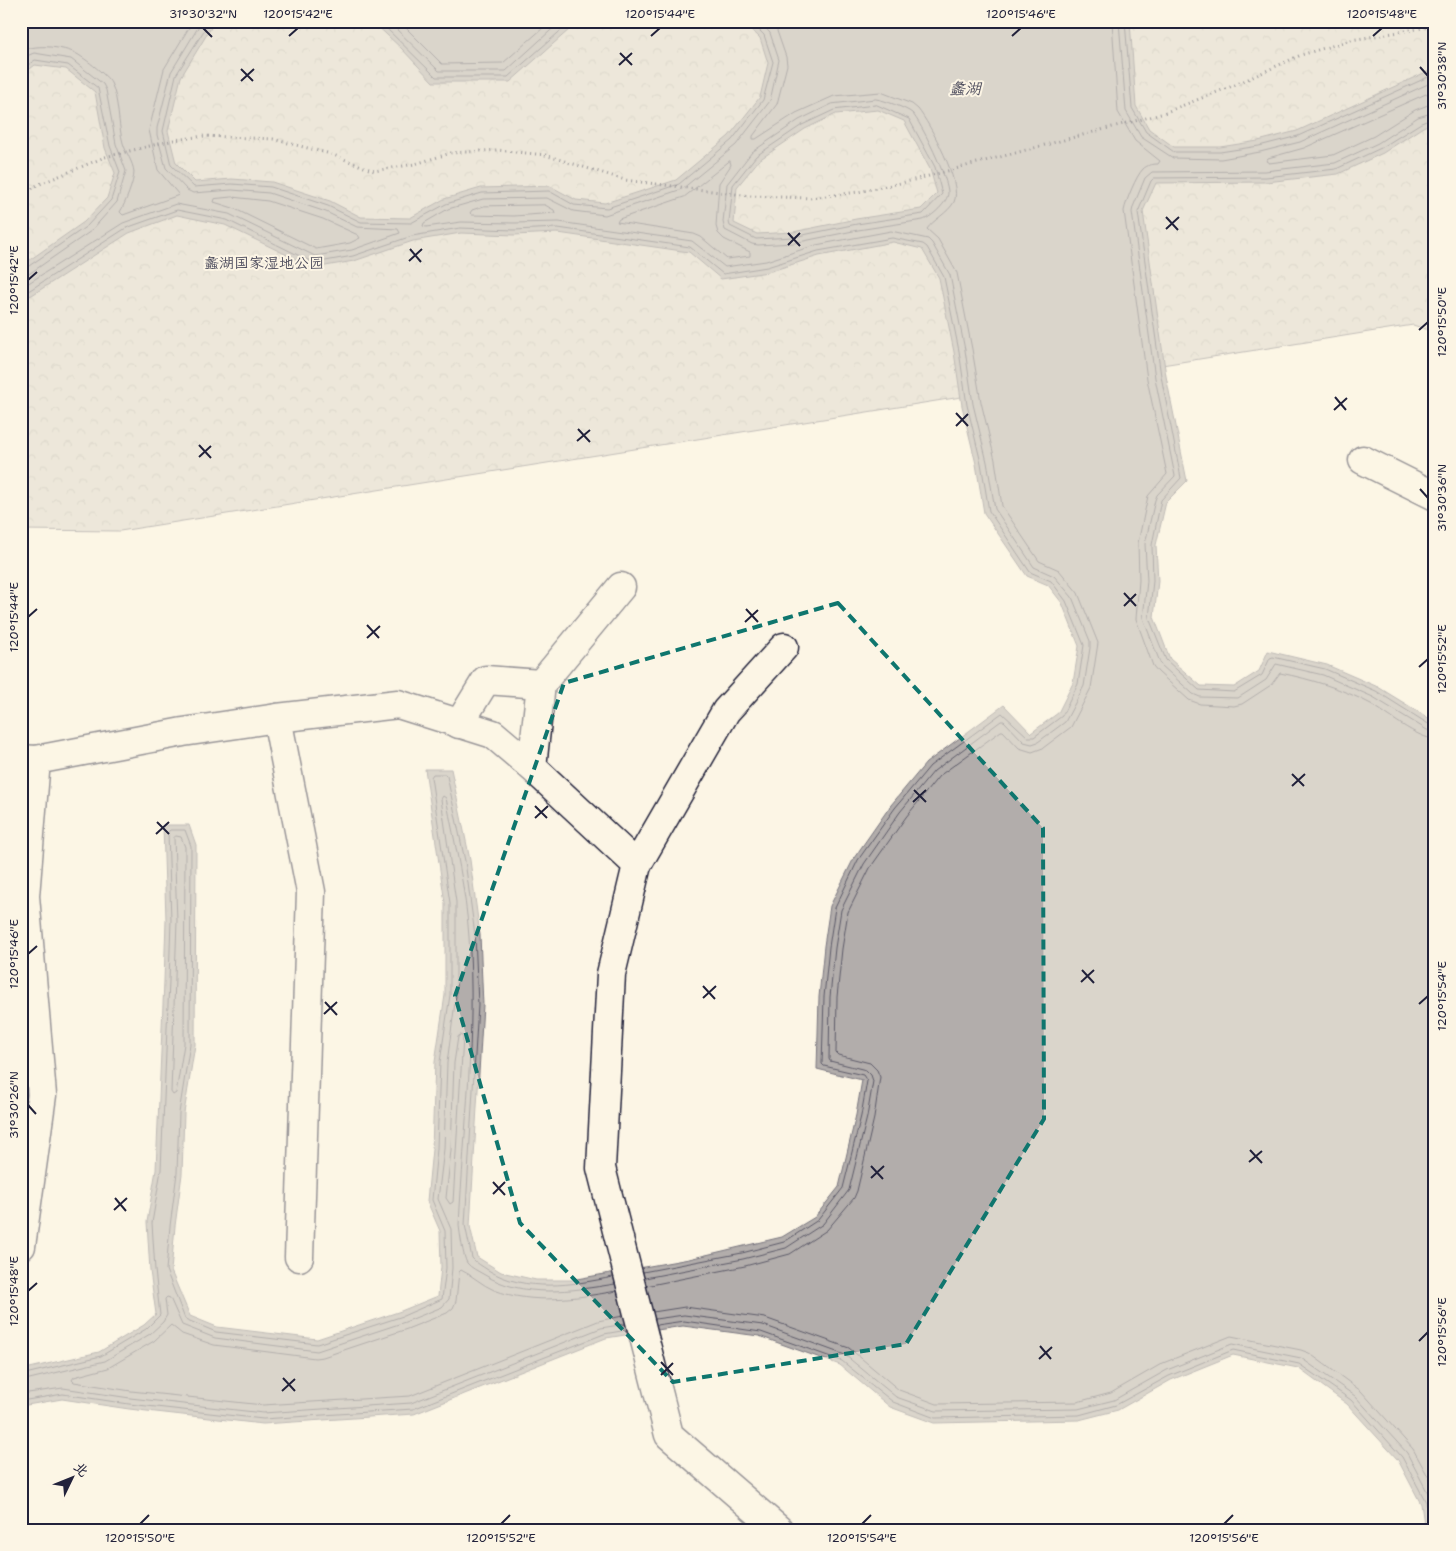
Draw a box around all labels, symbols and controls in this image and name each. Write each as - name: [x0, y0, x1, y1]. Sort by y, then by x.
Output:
- text: 31°30'32"N: [169, 6, 237, 22]
- text: 120°15'42"E: [263, 6, 333, 22]
- text: 120°15'44"E: [625, 6, 695, 22]
- text: 120°15'46"E: [986, 6, 1056, 22]
- text: 120°15'48"E: [1347, 6, 1417, 22]
- text: 31°30'38"N: [1434, 42, 1450, 110]
- water label: 蠡湖: [949, 78, 983, 99]
- text: 120°15'42"E: [6, 245, 22, 315]
- park label: 蠡湖国家湿地公园: [204, 253, 324, 273]
- text: 120°15'50"E: [1434, 287, 1450, 357]
- text: 31°30'36"N: [1434, 464, 1450, 532]
- text: 120°15'44"E: [6, 582, 22, 652]
- text: 120°15'52"E: [1434, 624, 1450, 694]
- text: 120°15'46"E: [6, 919, 22, 989]
- text: 120°15'54"E: [1434, 961, 1450, 1031]
- text: 31°30'26"N: [6, 1071, 22, 1139]
- text: 120°15'48"E: [6, 1256, 22, 1326]
- text: 120°15'56"E: [1434, 1297, 1450, 1367]
- north arrow: [48, 1454, 98, 1504]
- text: 北: [70, 1458, 93, 1480]
- text: 120°15'50"E: [105, 1530, 175, 1546]
- text: 120°15'52"E: [466, 1530, 536, 1546]
- text: 120°15'54"E: [827, 1530, 897, 1546]
- text: 120°15'56"E: [1189, 1530, 1259, 1546]

